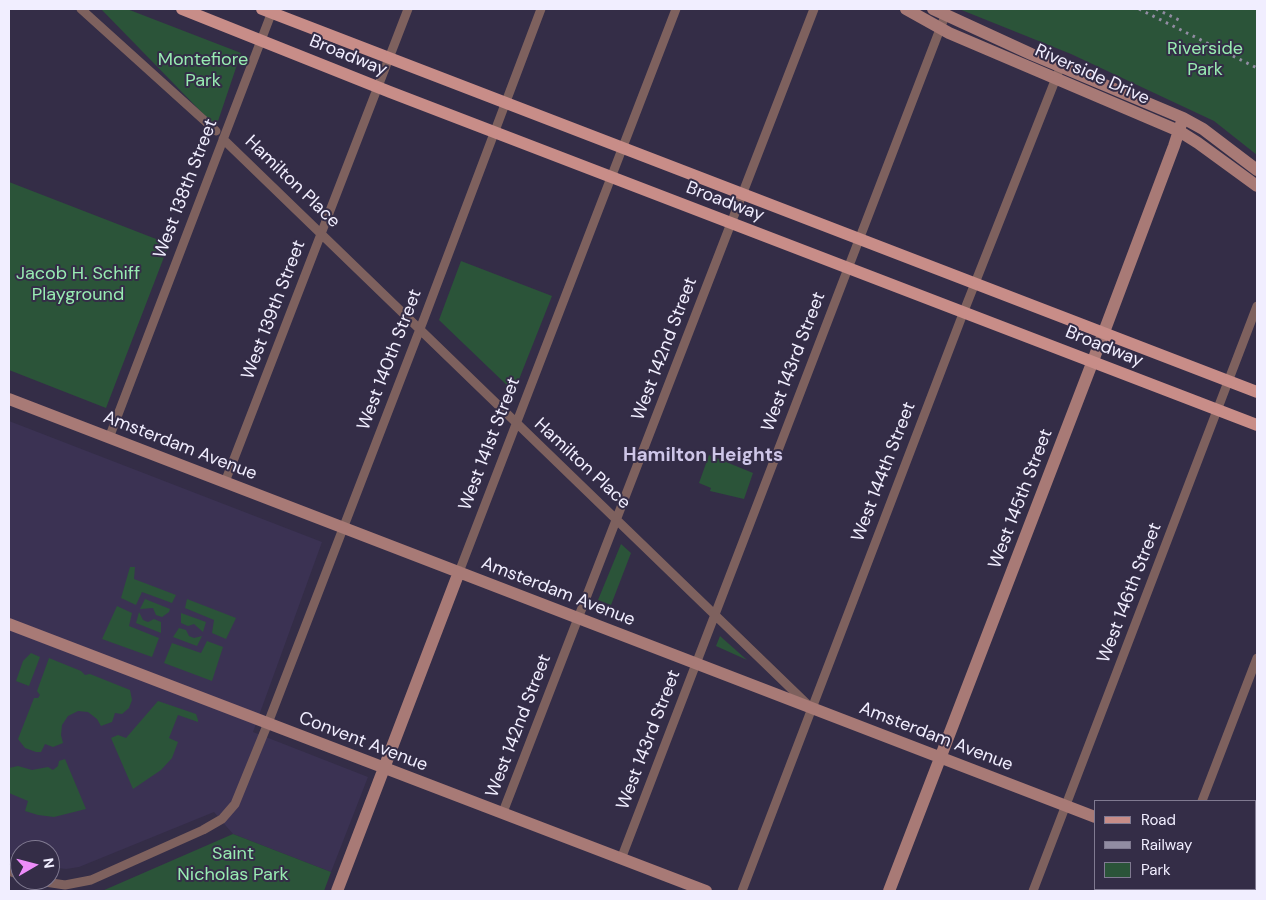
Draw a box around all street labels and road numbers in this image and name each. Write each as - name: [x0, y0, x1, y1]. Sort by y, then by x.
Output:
- street label: Broadway: [306, 31, 390, 81]
- street label: Riverside Drive: [1031, 40, 1153, 110]
- street label: West 138th Street: [149, 116, 223, 262]
- street label: Hamilton Place: [240, 131, 344, 233]
- street label: Broadway: [683, 177, 767, 227]
- street label: West 139th Street: [237, 237, 311, 383]
- street label: West 142nd Street: [628, 274, 702, 424]
- street label: West 140th Street: [353, 286, 427, 434]
- street label: West 143rd Street: [757, 289, 831, 435]
- street label: Broadway: [1062, 322, 1146, 372]
- street label: West 141st Street: [455, 374, 525, 514]
- street label: West 144th Street: [847, 399, 921, 545]
- street label: Amsterdam Avenue: [100, 407, 260, 485]
- street label: Hamilton Place: [529, 414, 635, 514]
- street label: West 145th Street: [984, 426, 1058, 572]
- street label: West 146th Street: [1093, 520, 1167, 666]
- street label: Amsterdam Avenue: [478, 553, 638, 631]
- street label: West 142nd Street: [482, 651, 556, 801]
- street label: West 143rd Street: [612, 667, 686, 813]
- street label: Amsterdam Avenue: [856, 698, 1016, 776]
- street label: Convent Avenue: [295, 707, 431, 777]

